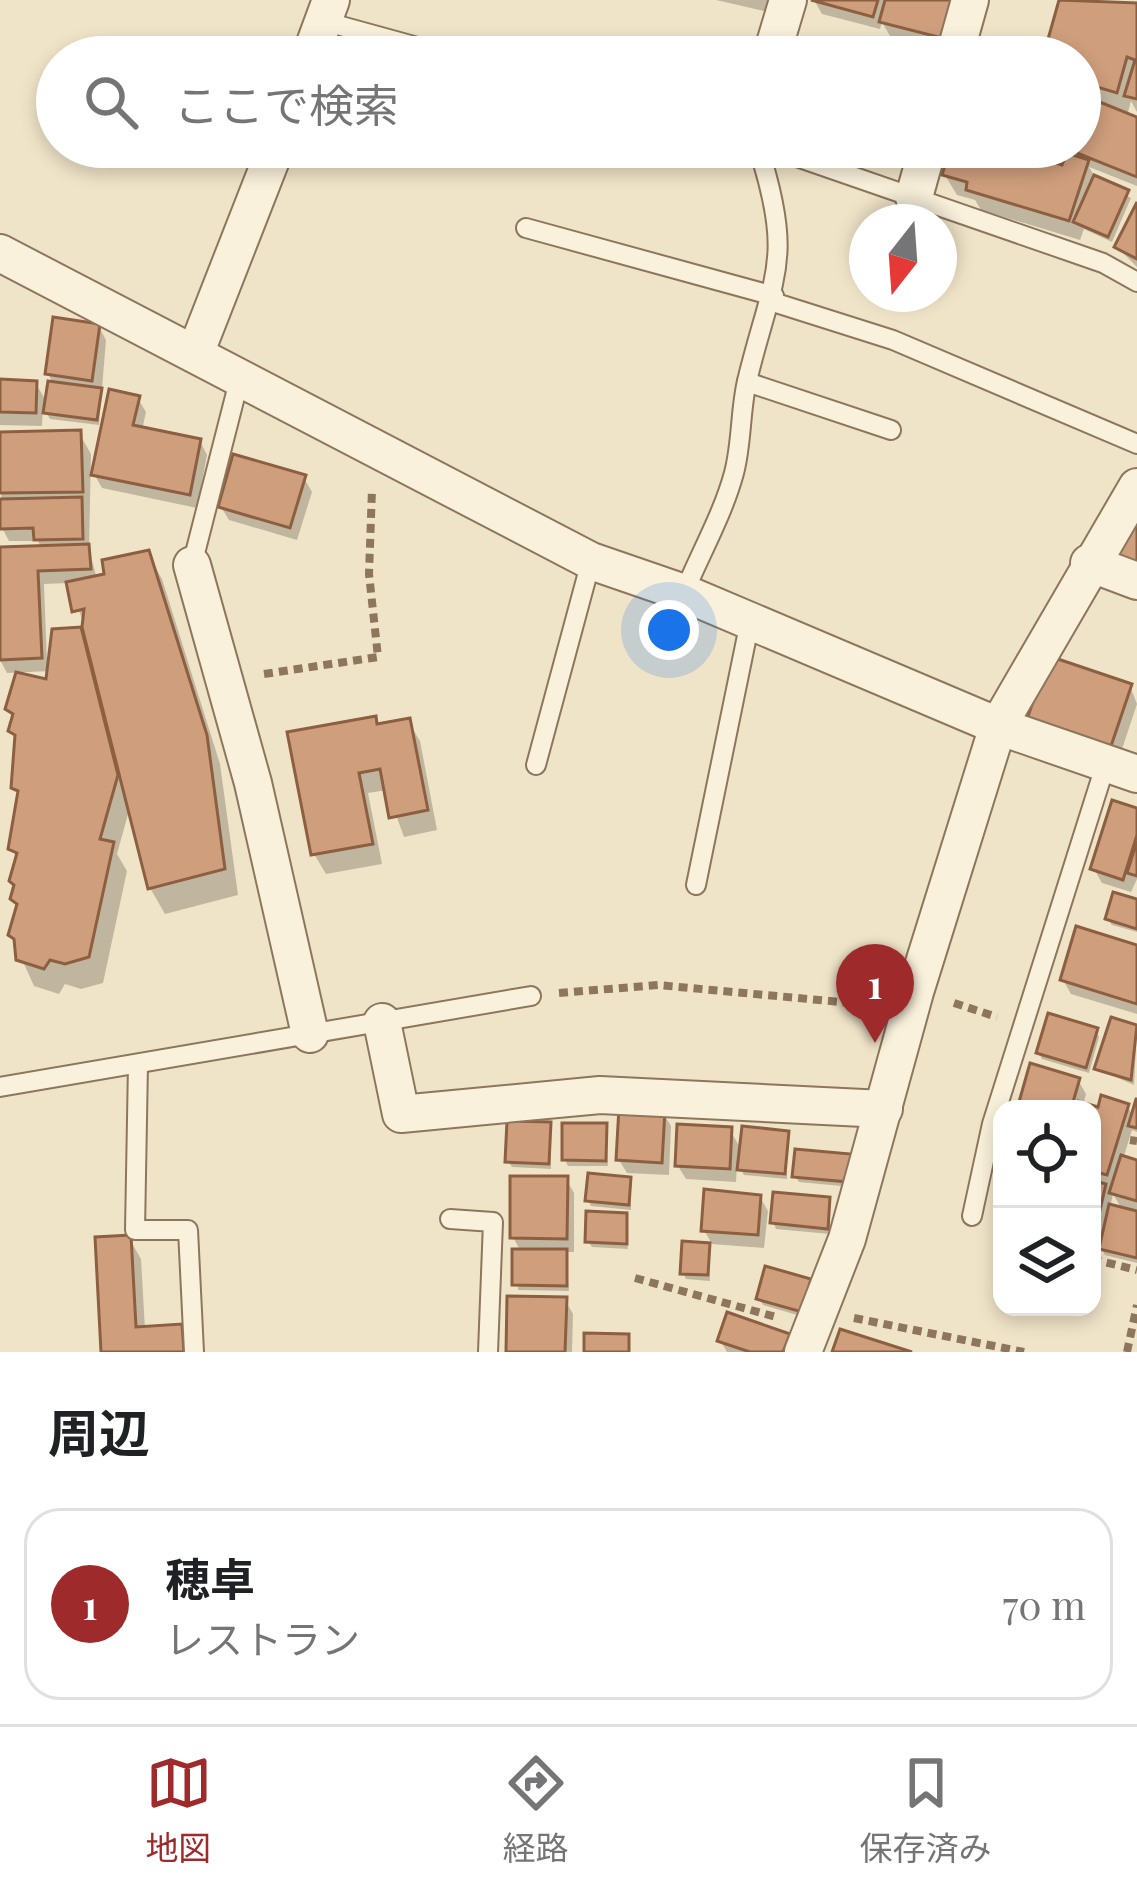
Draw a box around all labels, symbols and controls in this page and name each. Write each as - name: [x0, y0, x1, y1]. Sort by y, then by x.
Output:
- search box: [36, 36, 1101, 168]
- icon: search: [78, 69, 144, 135]
- text: ここで検索: [174, 73, 399, 133]
- north arrow: [849, 204, 957, 312]
- your location: [639, 600, 699, 660]
- pin: 1: [836, 944, 914, 1043]
- map controls: [993, 1100, 1101, 1316]
- button: locate: [993, 1100, 1101, 1208]
- button: layers: [993, 1208, 1101, 1316]
- text: 周辺: [48, 1397, 150, 1465]
- text: 穂卓: [165, 1547, 255, 1607]
- text: 1: [83, 1578, 97, 1630]
- text: 70 m: [1002, 1578, 1086, 1630]
- text: レストラン: [165, 1612, 360, 1664]
- tab: 地図: [146, 1750, 212, 1870]
- tab: 経路: [503, 1750, 569, 1870]
- tab: 保存済み: [860, 1750, 992, 1870]

